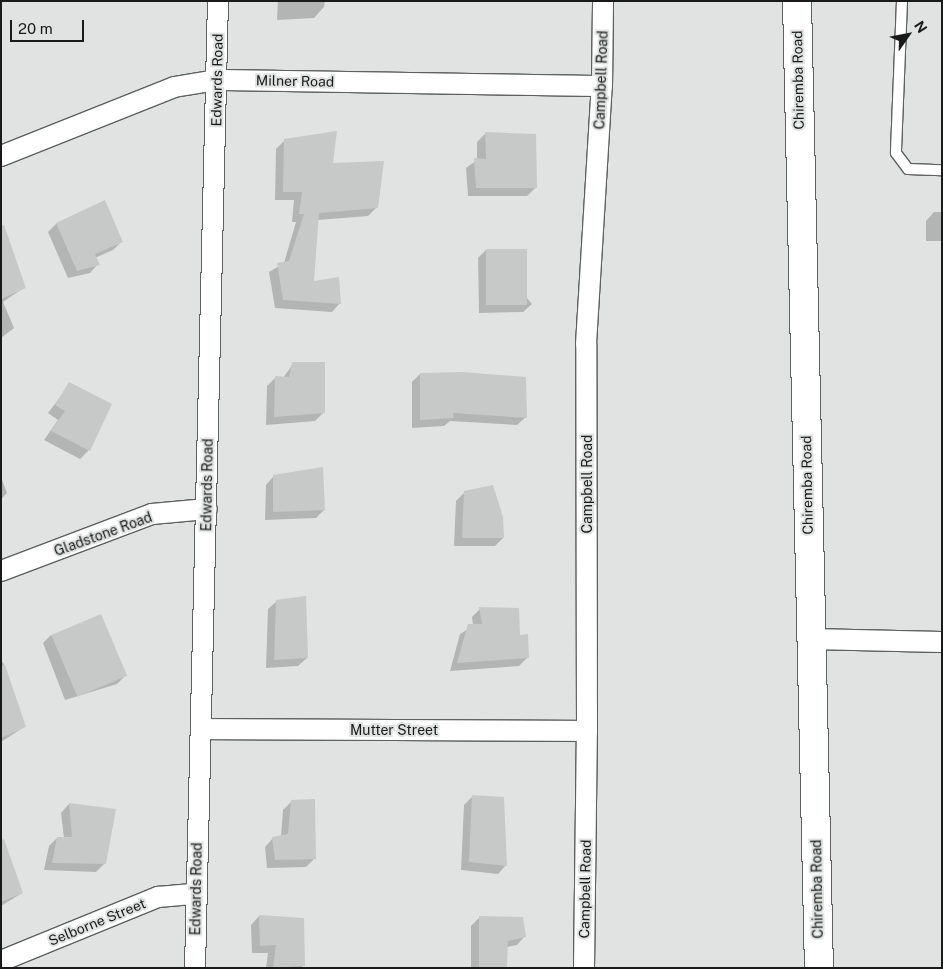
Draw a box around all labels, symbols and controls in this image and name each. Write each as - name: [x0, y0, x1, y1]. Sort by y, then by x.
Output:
- scale bar: [12, 10, 86, 42]
- north arrow: [883, 10, 933, 60]
- text: N: [911, 18, 930, 36]
- text: 20 m: [18, 20, 53, 37]
- street label: Campbell Road: [591, 30, 611, 130]
- street label: Chiremba Road: [789, 30, 807, 130]
- street label: Edwards Road: [208, 33, 226, 127]
- street label: Milner Road: [256, 72, 334, 90]
- street label: Campbell Road: [579, 435, 595, 533]
- street label: Chiremba Road: [798, 435, 816, 535]
- street label: Edwards Road: [198, 438, 216, 532]
- street label: Gladstone Road: [52, 508, 154, 560]
- street label: Mutter Street: [350, 722, 438, 738]
- street label: Campbell Road: [576, 839, 594, 939]
- street label: Chiremba Road: [808, 839, 826, 939]
- street label: Edwards Road: [187, 842, 205, 936]
- street label: Selborne Street: [46, 895, 148, 949]

